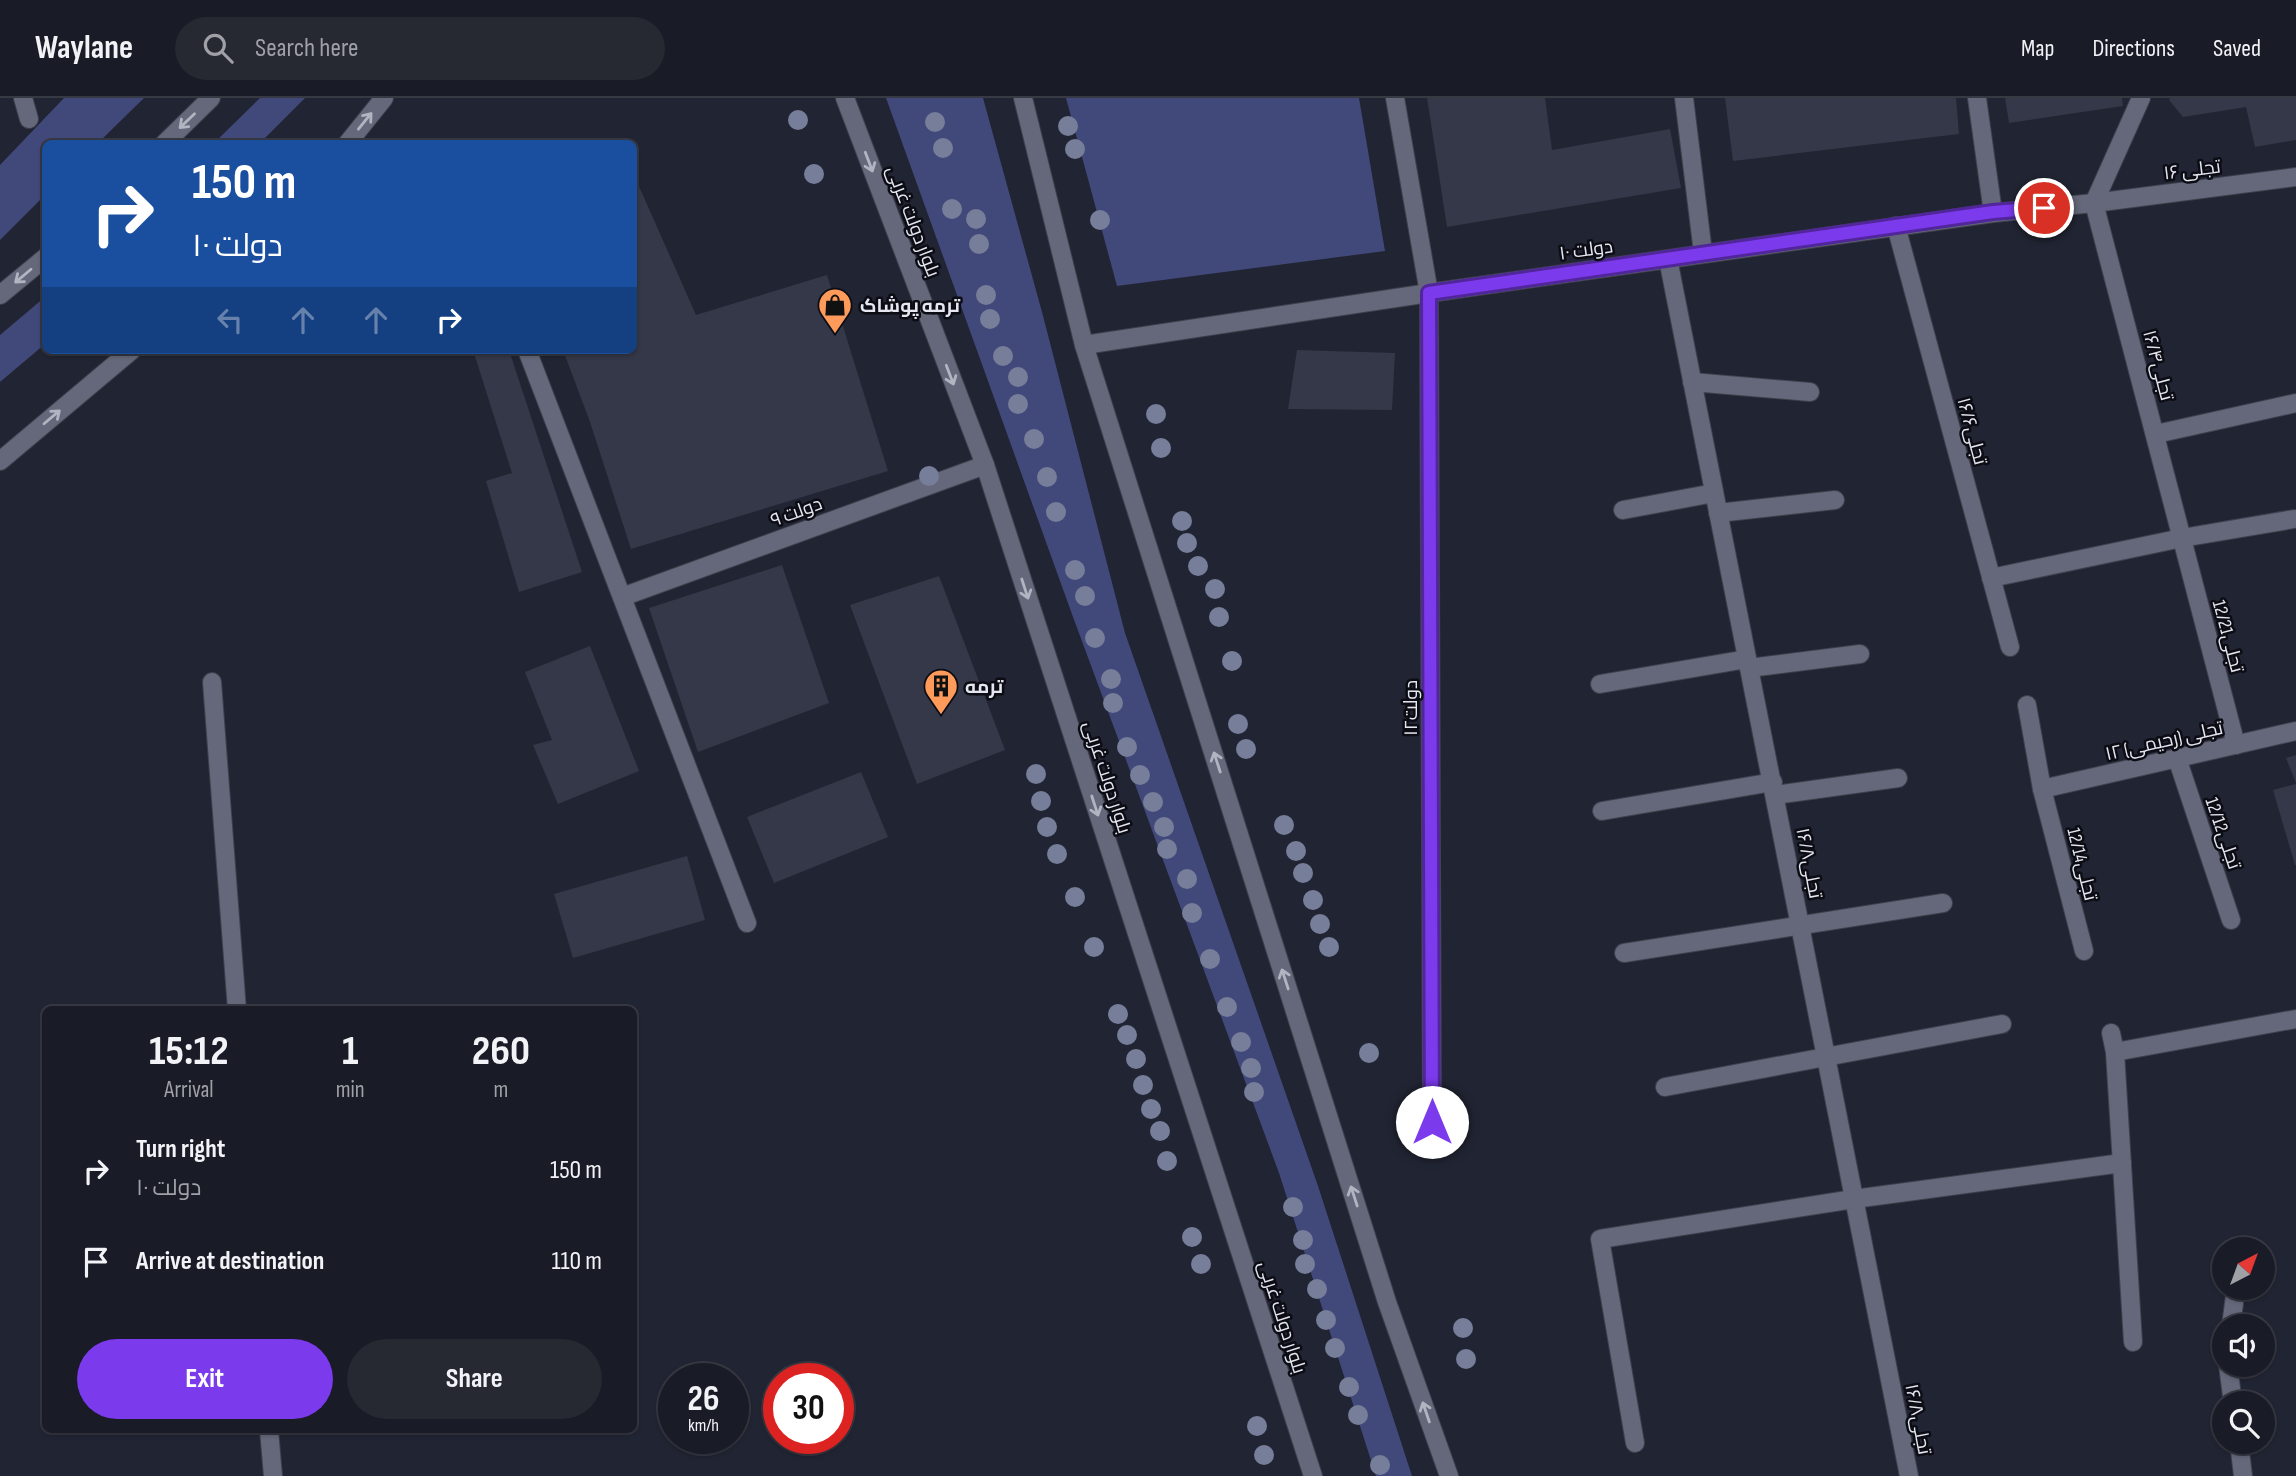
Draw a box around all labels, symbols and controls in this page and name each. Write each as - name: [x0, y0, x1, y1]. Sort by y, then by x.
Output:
- search box: [175, 17, 665, 80]
- text: Waylane: [35, 28, 133, 68]
- icon: search: [199, 29, 237, 67]
- text: Search here: [255, 33, 358, 64]
- text: Map: [2021, 34, 2054, 63]
- text: Directions: [2092, 34, 2175, 63]
- text: Saved: [2213, 34, 2261, 63]
- one-way arrow: [179, 112, 196, 129]
- one-way arrow: [357, 112, 373, 130]
- one-way arrow: [864, 150, 877, 172]
- text: 150 m: [192, 154, 296, 213]
- street label: ۱۶ تجلی: [2162, 156, 2222, 185]
- street label: بلوار دولت غربی: [881, 163, 944, 280]
- icon: right: [77, 168, 168, 259]
- pin: [2014, 178, 2074, 238]
- icon: arrive: [2025, 189, 2063, 227]
- text: ۱۰ دولت: [192, 227, 283, 266]
- street label: ۱۰ دولت: [1558, 235, 1615, 266]
- one-way arrow: [14, 268, 32, 284]
- shop icon: ترمه پوشاک: [816, 286, 854, 335]
- place label: ترمه پوشاک: [860, 295, 961, 319]
- icon: left: [211, 301, 249, 339]
- icon: ahead: [284, 301, 322, 339]
- icon: ahead: [357, 301, 395, 339]
- icon: right: [430, 301, 468, 339]
- street label: تجلی۱۶/۴: [2137, 328, 2178, 403]
- one-way arrow: [945, 363, 957, 385]
- street label: تجلی۱۶/۶: [1952, 395, 1992, 468]
- one-way arrow: [43, 409, 61, 425]
- street label: ۹ دولت: [768, 493, 825, 532]
- one-way arrow: [1020, 578, 1032, 600]
- street label: تجلی12/21: [2207, 598, 2248, 675]
- building icon: ترمه: [922, 667, 960, 716]
- place label: ترمه: [965, 676, 1004, 699]
- street label: ۱۲دولت: [1400, 680, 1423, 736]
- street label: ۱۲ تجلی (رحیمی): [2103, 717, 2225, 766]
- street label: بلوار دولت غربی: [1078, 718, 1136, 837]
- one-way arrow: [1209, 751, 1222, 773]
- one-way arrow: [1090, 794, 1102, 816]
- street label: تجلی12/12: [2200, 795, 2246, 872]
- street label: تجلی12/14: [2061, 825, 2102, 903]
- street label: تجلی۱۶/۸: [1790, 826, 1827, 901]
- one-way arrow: [1278, 968, 1291, 990]
- text: 15:12: [149, 1026, 229, 1077]
- text: 1: [342, 1026, 358, 1077]
- text: 260: [472, 1026, 530, 1077]
- text: Arrival: [164, 1076, 214, 1104]
- text: min: [336, 1076, 365, 1104]
- text: m: [493, 1076, 508, 1104]
- position arrow: [1395, 1085, 1469, 1159]
- text: Turn right: [136, 1134, 225, 1165]
- icon: right: [77, 1152, 115, 1190]
- text: 150 m: [550, 1155, 602, 1186]
- text: ۱۰ دولت: [136, 1174, 201, 1202]
- one-way arrow: [1347, 1185, 1360, 1207]
- north arrow: [2212, 1237, 2275, 1300]
- map controls: [2212, 1237, 2275, 1454]
- icon: arrive: [77, 1243, 115, 1281]
- text: Arrive at destination: [136, 1246, 324, 1277]
- text: 110 m: [551, 1246, 602, 1277]
- street label: بلوار دولت غربی: [1253, 1258, 1311, 1377]
- button: sound: [2212, 1314, 2275, 1377]
- button: Exit: [77, 1339, 333, 1419]
- button: Share: [347, 1339, 602, 1419]
- speed limit sign: 30: [763, 1363, 854, 1454]
- text: 26: [688, 1378, 719, 1421]
- street label: تجلی۱۶/۸: [1899, 1382, 1936, 1457]
- button: search: [2212, 1391, 2275, 1454]
- one-way arrow: [1419, 1401, 1431, 1423]
- text: km/h: [688, 1415, 719, 1436]

